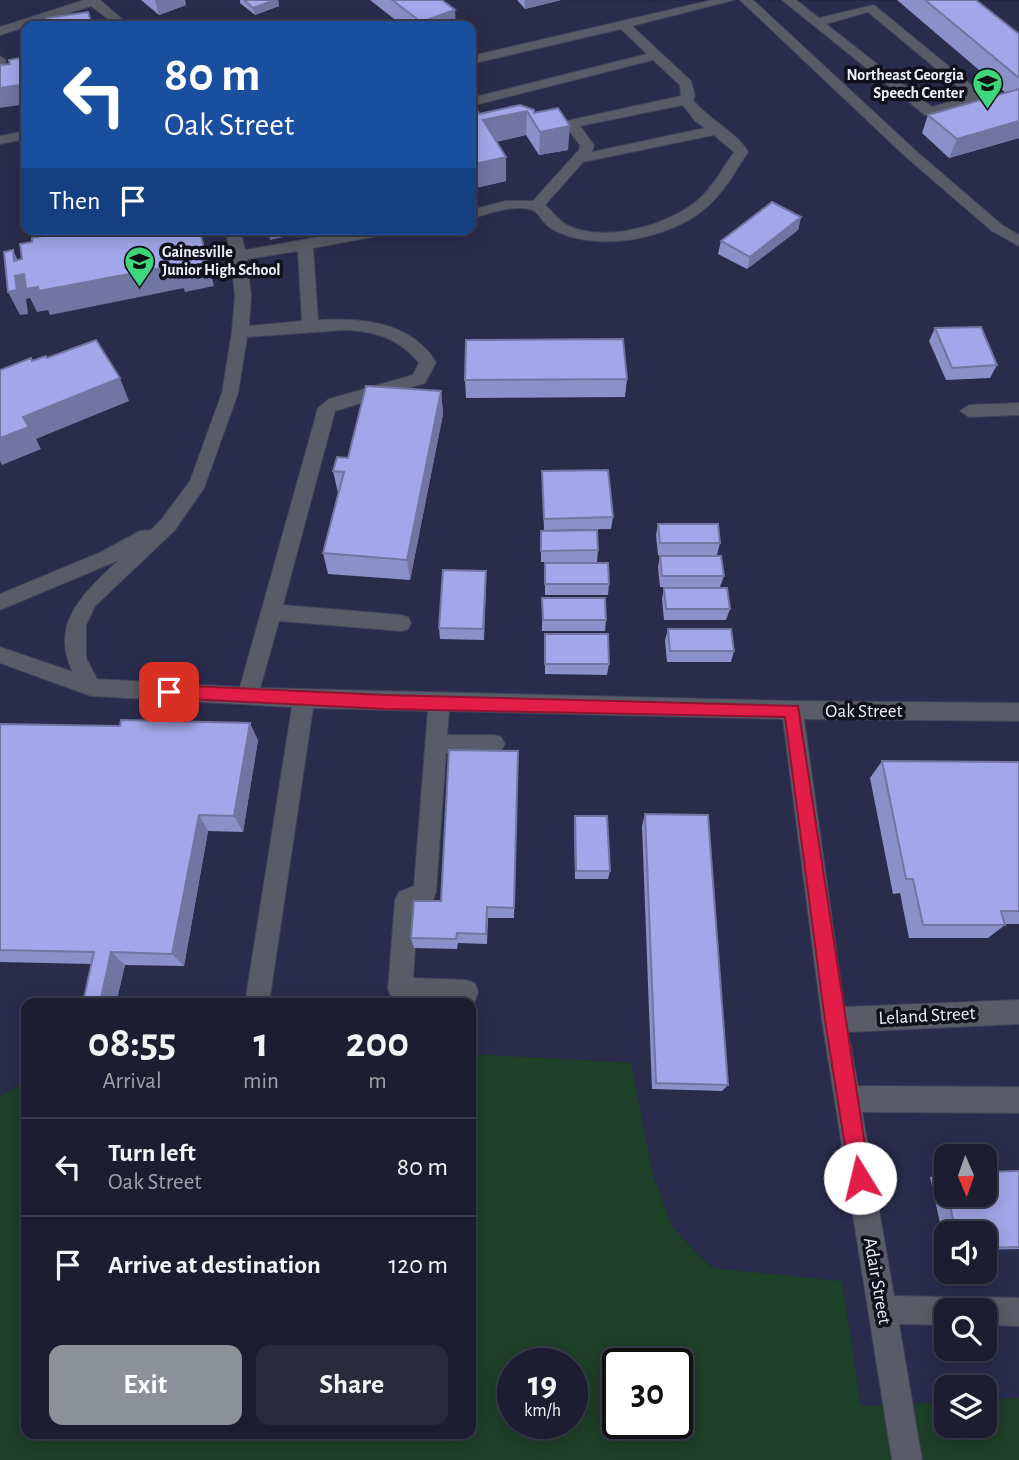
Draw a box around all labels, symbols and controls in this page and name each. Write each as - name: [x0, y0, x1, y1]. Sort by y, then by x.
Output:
- icon: left: [49, 49, 140, 140]
- text: 80 m: [164, 51, 261, 100]
- place label: Northeast Georgia Speech Center: [847, 67, 964, 101]
- school or university icon: Northeast Georgia Speech Center: [970, 67, 1004, 111]
- text: Oak Street: [164, 109, 294, 141]
- icon: arrive: [114, 182, 152, 220]
- text: Then: [49, 188, 100, 214]
- school or university icon: Gainesville Junior High School: [122, 244, 156, 288]
- place label: Gainesville Junior High School: [162, 244, 281, 278]
- pin: [139, 662, 199, 722]
- icon: arrive: [150, 673, 188, 711]
- street label: Oak Street: [825, 702, 903, 721]
- street label: Leland Street: [878, 1004, 976, 1028]
- text: 08:55: [88, 1022, 176, 1064]
- text: 1: [253, 1022, 269, 1064]
- text: 200: [346, 1022, 409, 1064]
- text: Arrival: [102, 1070, 162, 1093]
- text: min: [243, 1070, 279, 1093]
- text: m: [368, 1070, 387, 1093]
- text: Turn left: [108, 1140, 196, 1166]
- position arrow: [823, 1141, 897, 1215]
- north arrow: [934, 1144, 998, 1208]
- map controls: [934, 1144, 997, 1438]
- icon: left: [49, 1148, 87, 1186]
- text: 80 m: [397, 1154, 448, 1180]
- text: Oak Street: [108, 1171, 202, 1194]
- button: sound: [934, 1221, 997, 1284]
- street label: Adair Street: [860, 1236, 894, 1326]
- icon: arrive: [49, 1246, 87, 1284]
- text: Arrive at destination: [108, 1252, 321, 1278]
- text: 120 m: [388, 1252, 448, 1278]
- button: search: [934, 1298, 997, 1361]
- button: Exit: [49, 1345, 242, 1425]
- button: Share: [256, 1345, 448, 1425]
- speed limit sign: 30: [602, 1348, 693, 1439]
- text: 19: [528, 1367, 557, 1402]
- button: layers: [934, 1375, 997, 1438]
- text: km/h: [524, 1402, 561, 1420]

